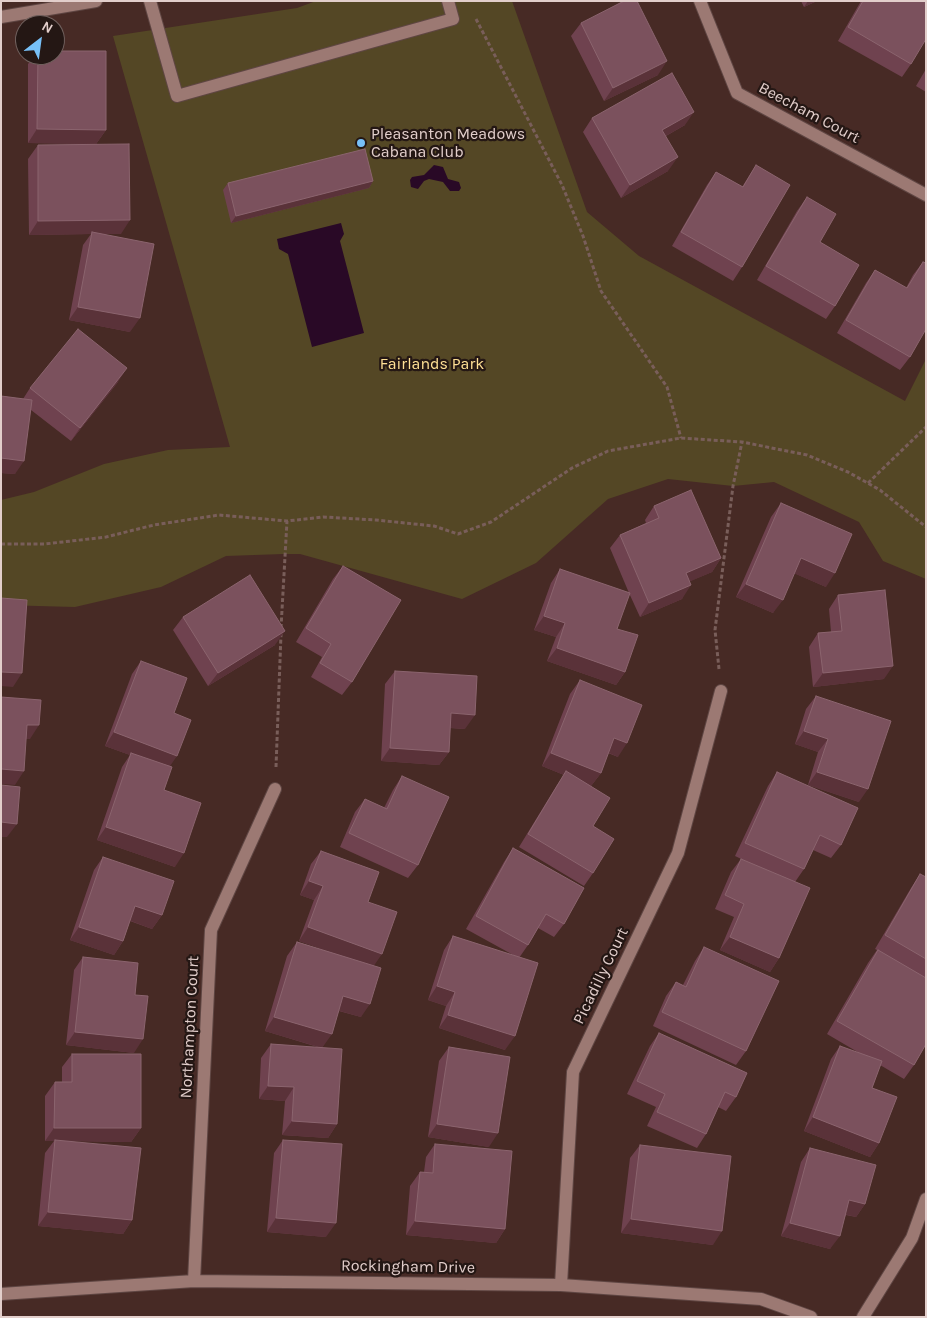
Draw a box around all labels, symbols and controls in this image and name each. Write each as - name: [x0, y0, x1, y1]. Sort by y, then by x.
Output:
- north arrow: [15, 15, 65, 65]
- text: N: [39, 18, 56, 37]
- street label: Beecham Court: [755, 78, 863, 148]
- place label: Pleasanton Meadows Cabana Club: [371, 124, 525, 162]
- marker: Pleasanton Meadows Cabana Club: [355, 137, 367, 149]
- park label: Fairlands Park: [380, 354, 484, 374]
- street label: Picadilly Court: [569, 925, 633, 1027]
- street label: Northampton Court: [177, 955, 203, 1099]
- street label: Rockingham Drive: [341, 1256, 475, 1278]

